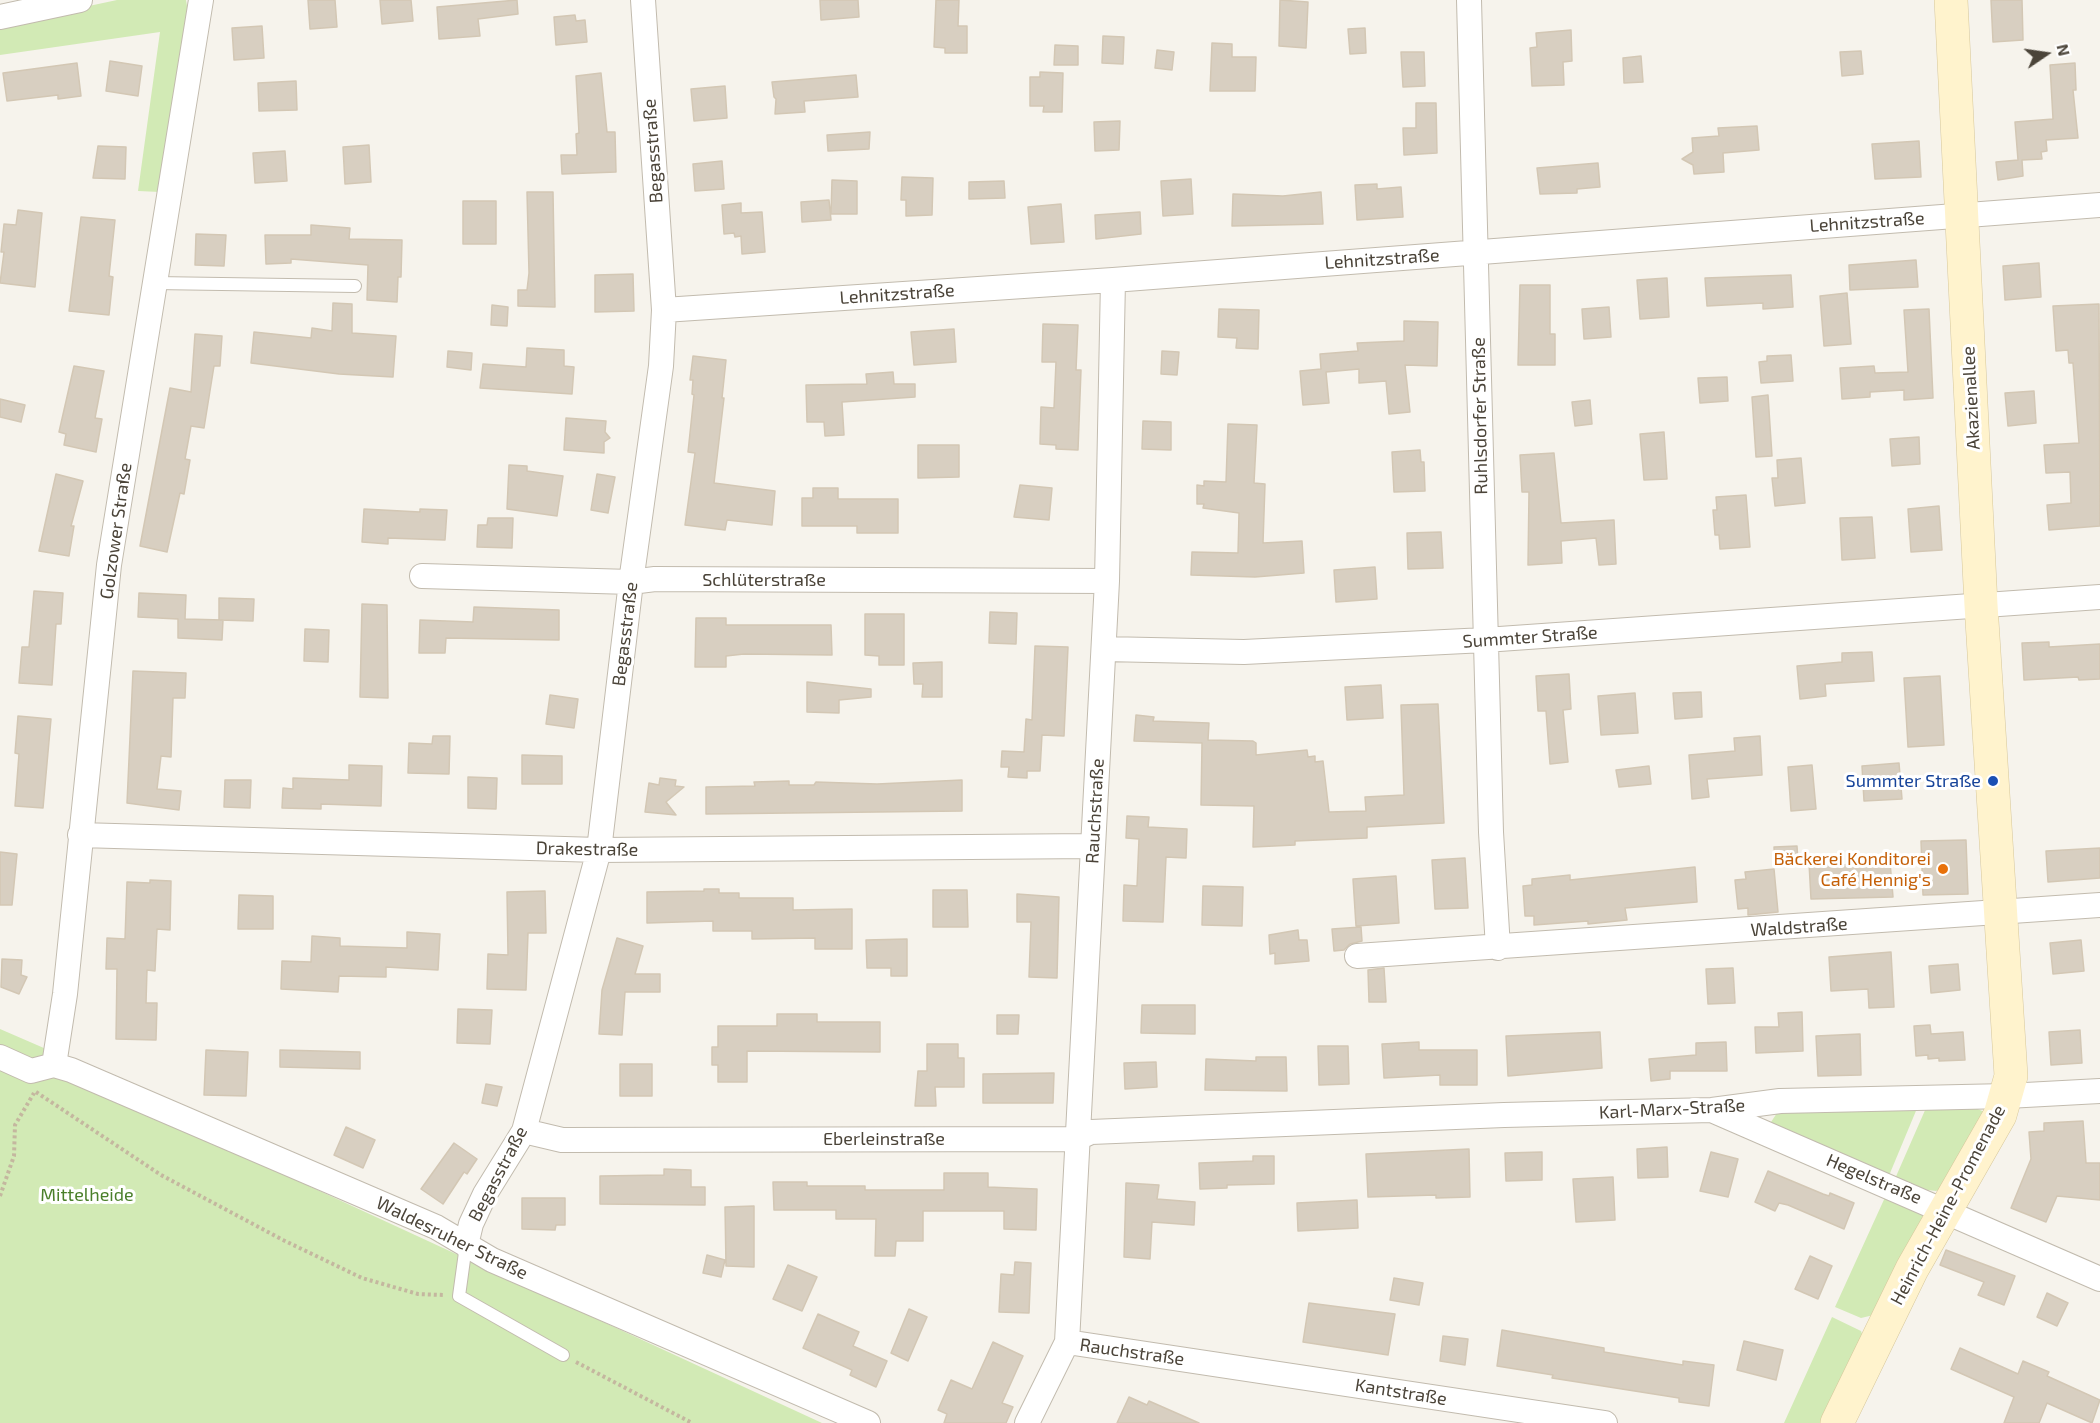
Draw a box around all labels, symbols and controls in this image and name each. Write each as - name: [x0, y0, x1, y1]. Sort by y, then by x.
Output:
- north arrow: [2016, 24, 2076, 84]
- text: N: [2053, 42, 2075, 58]
- street label: Begasstraße: [639, 98, 667, 204]
- street label: Lehnitzstraße: [1809, 207, 1925, 237]
- street label: Lehnitzstraße: [1324, 244, 1440, 274]
- street label: Lehnitzstraße: [839, 279, 955, 309]
- street label: Ruhlsdorfer Straße: [1468, 337, 1492, 495]
- street label: Akazienallee: [1957, 346, 1985, 450]
- street label: Golzower Straße: [96, 461, 136, 601]
- street label: Schlüterstraße: [702, 569, 826, 591]
- street label: Begasstraße: [608, 581, 642, 687]
- street label: Summter Straße: [1462, 622, 1598, 652]
- street label: Rauchstraße: [1081, 758, 1109, 864]
- place label: Summter Straße: [1846, 770, 1981, 792]
- marker: Summter Straße: [1986, 774, 2000, 788]
- street label: Drakestraße: [536, 837, 638, 861]
- place label: Bäckerei Konditorei Café Hennig's: [1773, 848, 1931, 890]
- marker: Bäckerei Konditorei Café Hennig's: [1936, 862, 1950, 876]
- street label: Waldstraße: [1750, 913, 1848, 941]
- street label: Karl-Marx-Straße: [1598, 1094, 1746, 1124]
- street label: Heinrich-Heine-Promenade: [1886, 1101, 2010, 1309]
- street label: Begasstraße: [464, 1123, 532, 1225]
- street label: Eberleinstraße: [823, 1128, 945, 1150]
- street label: Hegelstraße: [1823, 1149, 1925, 1209]
- park label: Mittelheide: [40, 1184, 134, 1206]
- street label: Waldesruher Straße: [373, 1192, 531, 1284]
- street label: Rauchstraße: [1078, 1334, 1186, 1370]
- street label: Kantstraße: [1354, 1374, 1448, 1410]

